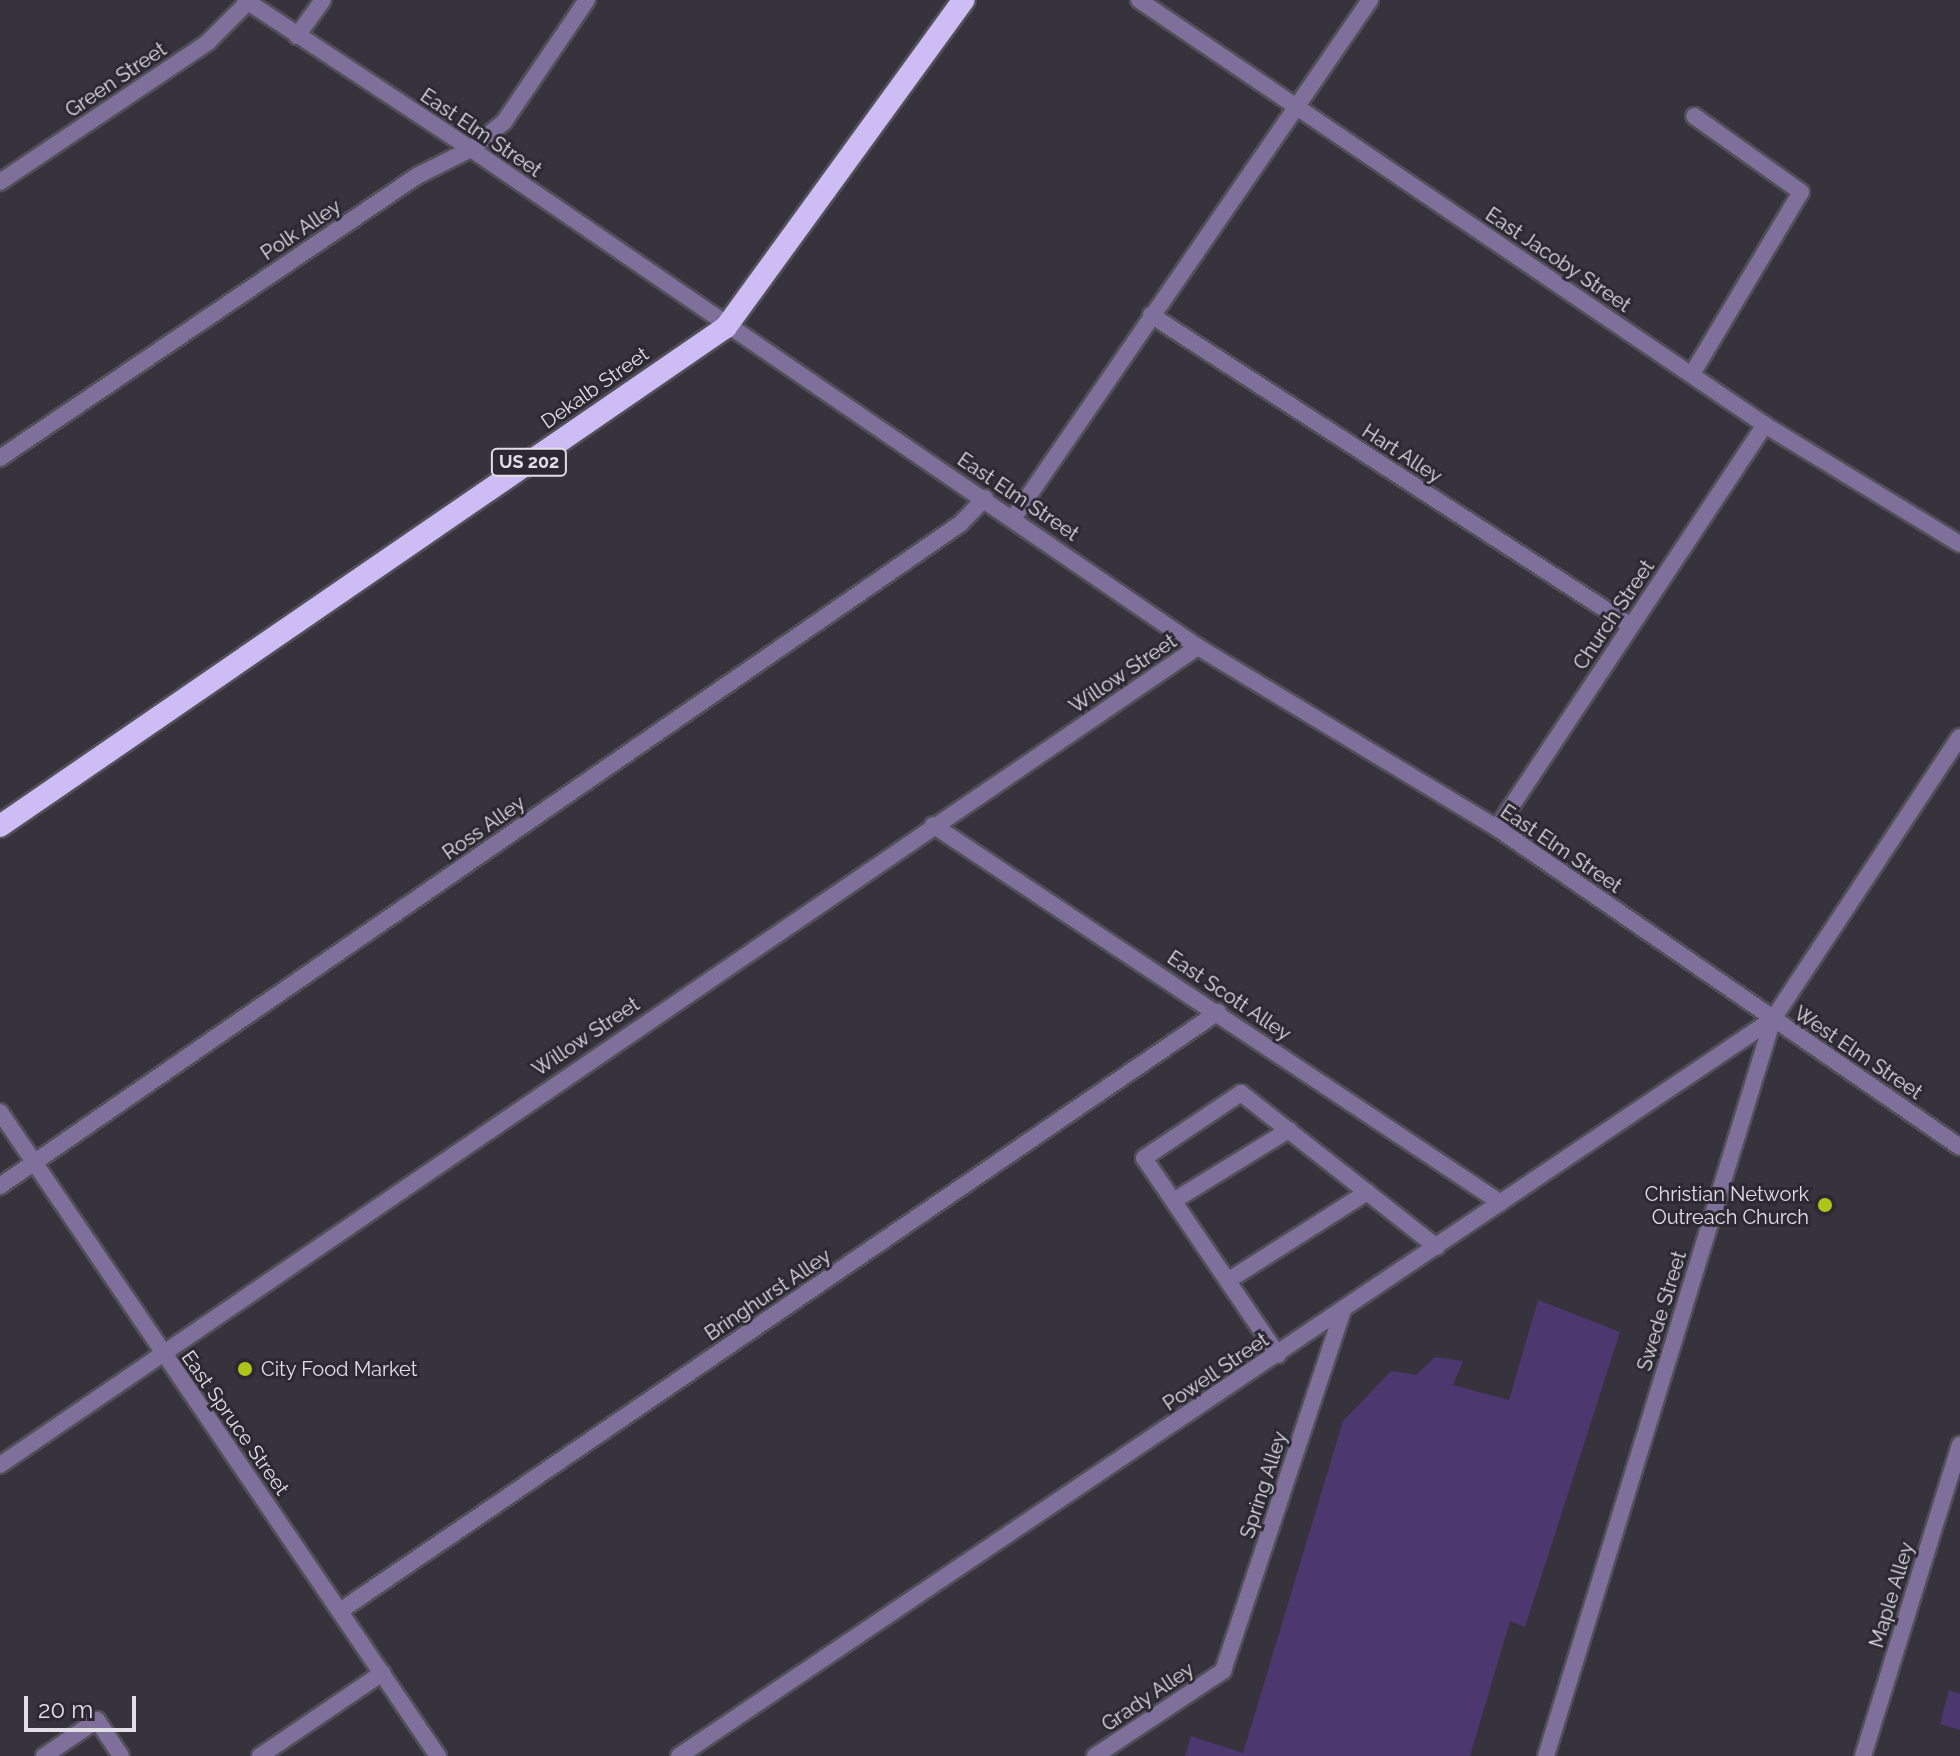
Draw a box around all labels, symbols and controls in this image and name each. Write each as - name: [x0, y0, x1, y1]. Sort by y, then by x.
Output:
- street label: Green Street: [61, 37, 171, 123]
- street label: East Elm Street: [416, 84, 546, 182]
- street label: Polk Alley: [256, 194, 346, 266]
- street label: East Jacoby Street: [1480, 202, 1636, 318]
- street label: Dekalb Street: [537, 342, 653, 434]
- street label: Hart Alley: [1357, 419, 1447, 489]
- road number: US 202: [489, 448, 569, 476]
- street label: East Elm Street: [953, 448, 1083, 546]
- street label: Church Street: [1569, 556, 1659, 674]
- street label: Willow Street: [1065, 629, 1181, 719]
- street label: Ross Alley: [438, 791, 530, 865]
- street label: East Elm Street: [1496, 800, 1626, 898]
- street label: East Scott Alley: [1162, 946, 1296, 1046]
- street label: Willow Street: [528, 992, 644, 1082]
- street label: West Elm Street: [1789, 1001, 1927, 1105]
- place label: Christian Network Outreach Church: [1645, 1182, 1809, 1229]
- marker: Christian Network Outreach Church: [1816, 1196, 1834, 1214]
- street label: Bringhurst Alley: [700, 1244, 836, 1346]
- street label: Swede Street: [1632, 1248, 1692, 1374]
- street label: Powell Street: [1158, 1328, 1274, 1416]
- street label: East Spruce Street: [176, 1346, 294, 1500]
- place label: City Food Market: [261, 1357, 418, 1381]
- marker: City Food Market: [236, 1360, 254, 1378]
- street label: Spring Alley: [1235, 1428, 1293, 1542]
- street label: Maple Alley: [1864, 1539, 1920, 1651]
- street label: Grady Alley: [1097, 1657, 1199, 1737]
- scale bar: [28, 1680, 140, 1730]
- text: 20 m: [38, 1695, 93, 1724]

